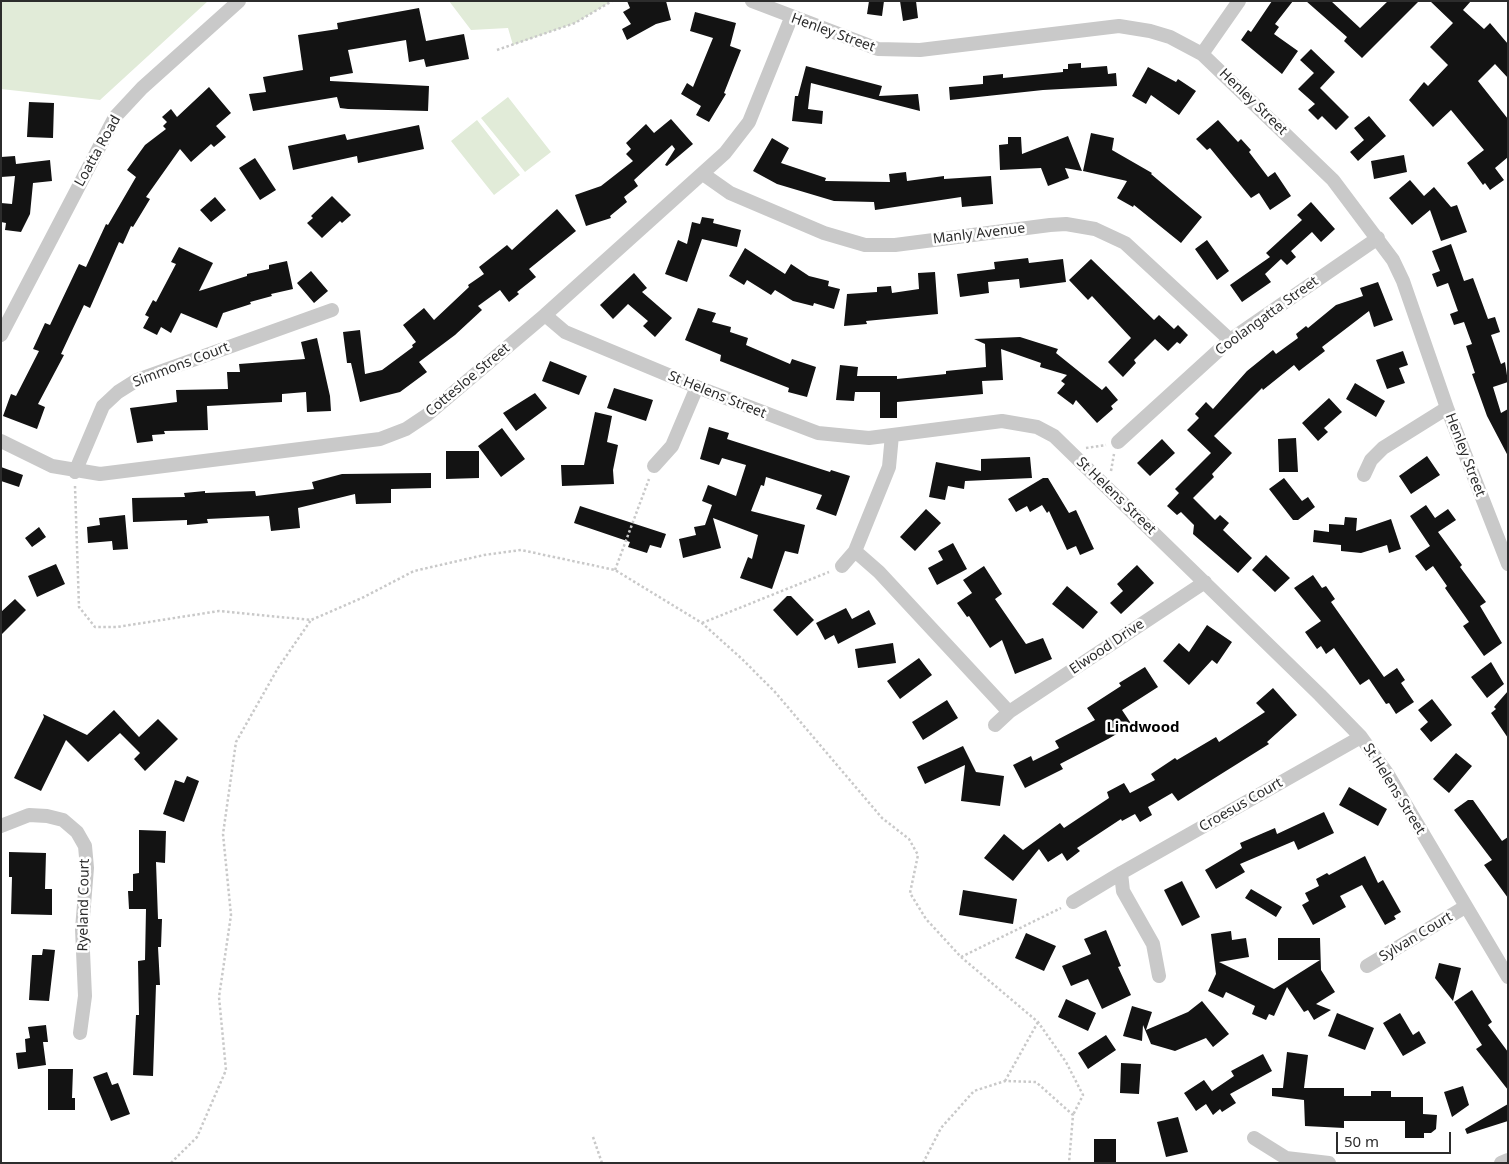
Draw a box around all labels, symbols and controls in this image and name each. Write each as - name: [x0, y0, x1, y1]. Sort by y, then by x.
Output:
- street label: Henley Street: [789, 10, 877, 56]
- street label: Henley Street: [1216, 65, 1290, 139]
- street label: Loatta Road: [72, 112, 124, 190]
- street label: Manly Avenue: [932, 220, 1026, 248]
- street label: Coolangatta Street: [1212, 273, 1322, 359]
- street label: Simmons Court: [130, 339, 232, 391]
- street label: Cottesloe Street: [422, 340, 514, 420]
- street label: St Helens Street: [666, 368, 768, 422]
- street label: Henley Street: [1441, 411, 1489, 499]
- street label: St Helens Street: [1073, 454, 1159, 538]
- street label: Elwood Drive: [1067, 616, 1147, 678]
- district label: Lindwood: [1106, 719, 1180, 737]
- street label: St Helens Street: [1359, 740, 1429, 838]
- street label: Croesus Court: [1196, 774, 1286, 836]
- street label: Ryeland Court: [75, 858, 93, 952]
- street label: Sylvan Court: [1376, 909, 1456, 965]
- scale bar: [1339, 1122, 1454, 1154]
- text: 50 m: [1344, 1131, 1379, 1151]

